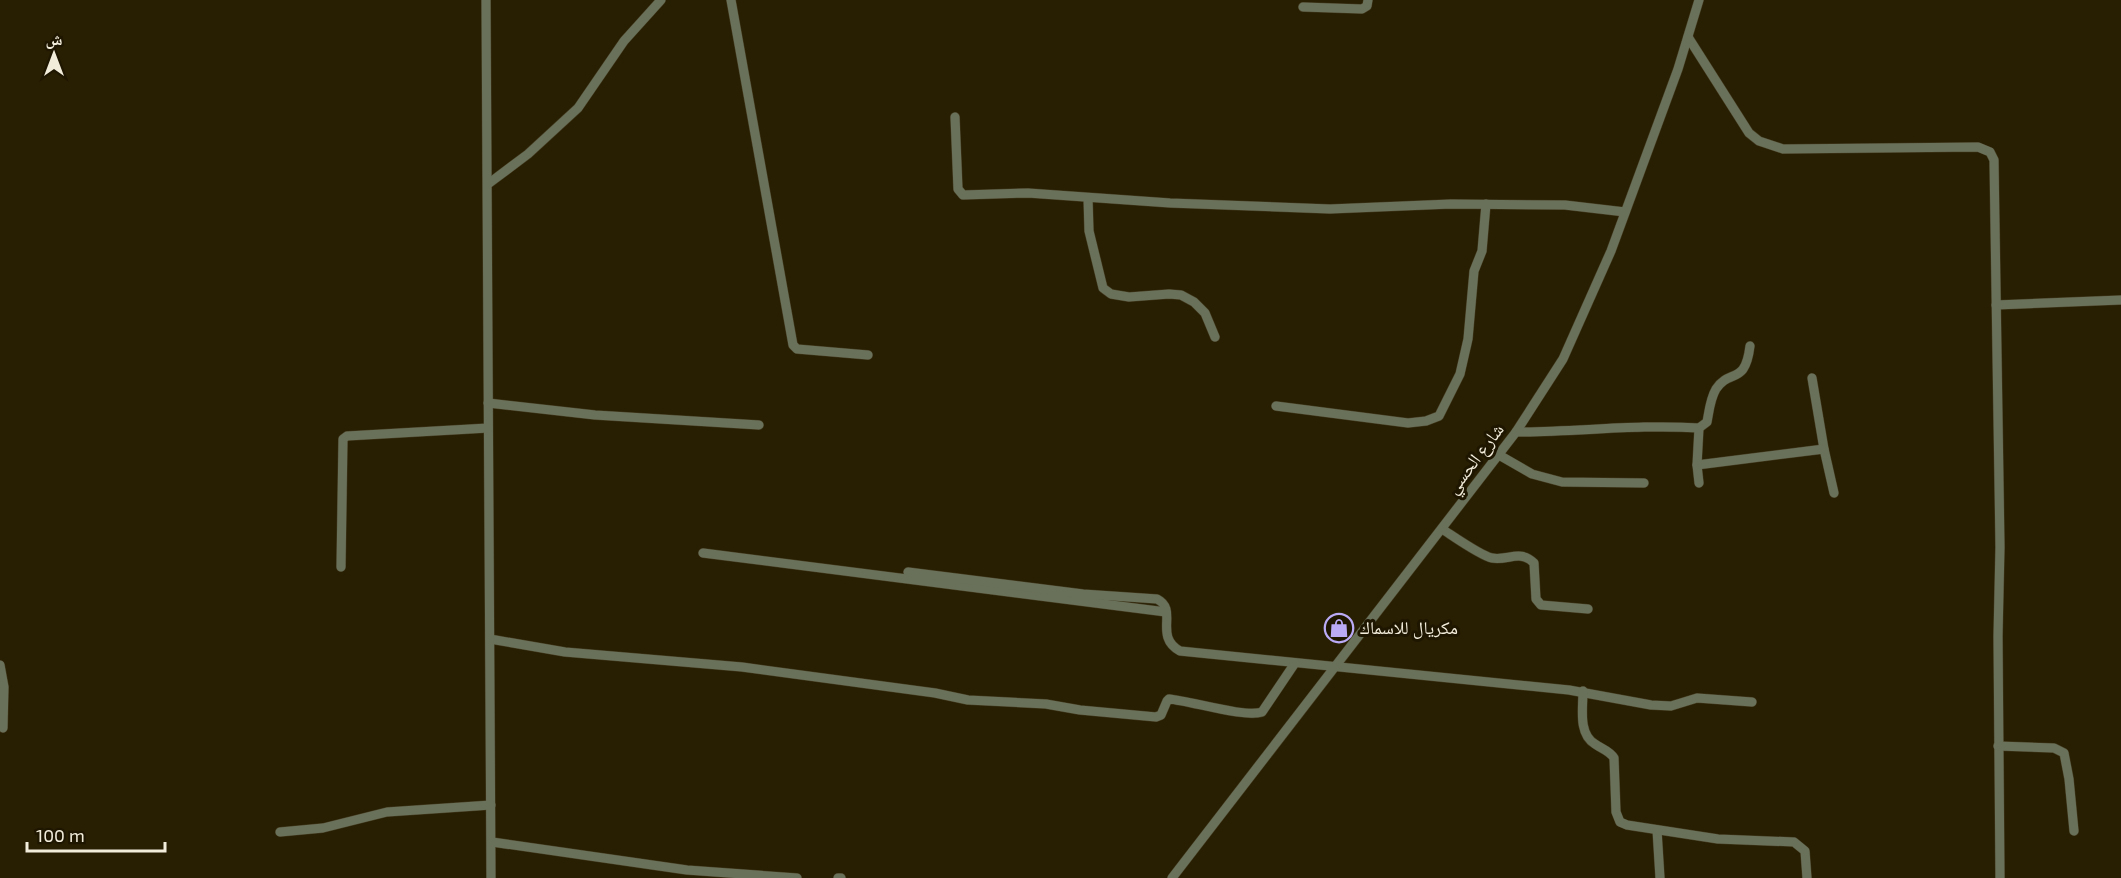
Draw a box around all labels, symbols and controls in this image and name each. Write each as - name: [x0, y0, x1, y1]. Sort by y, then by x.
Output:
- north arrow: [24, 24, 84, 84]
- text: ش: [46, 29, 63, 49]
- street label: شارع الحسي: [1441, 419, 1512, 501]
- shop icon: مكريال للاسماك: [1323, 612, 1355, 644]
- place label: مكريال للاسماك: [1360, 616, 1458, 639]
- scale bar: [27, 815, 165, 853]
- text: 100 m: [36, 824, 85, 846]

